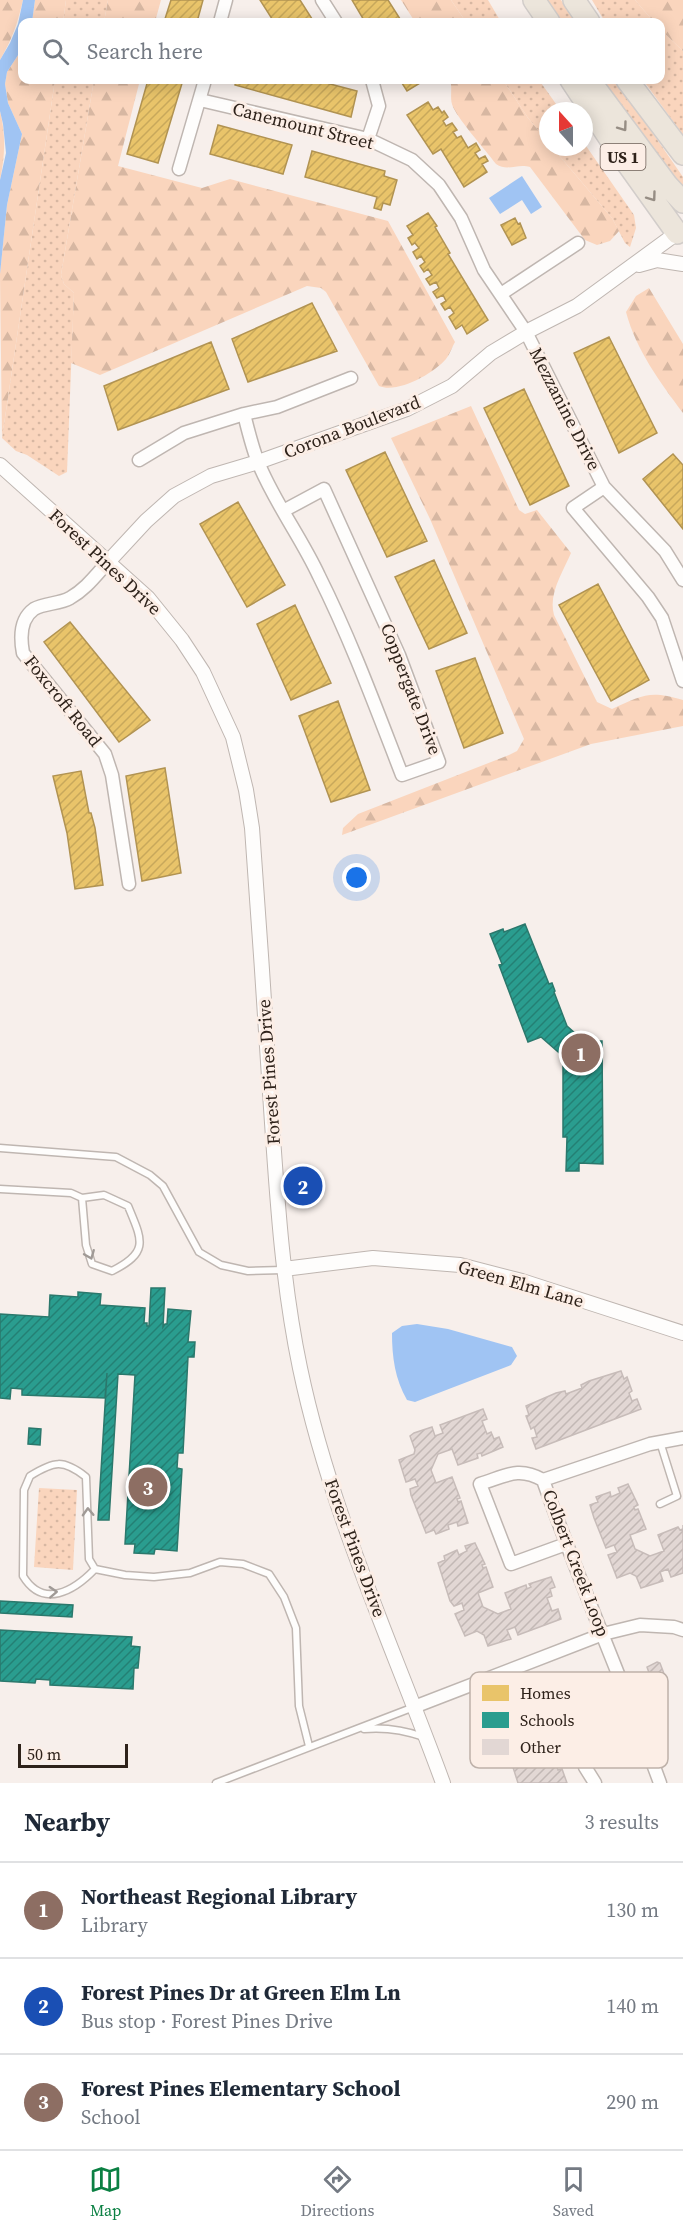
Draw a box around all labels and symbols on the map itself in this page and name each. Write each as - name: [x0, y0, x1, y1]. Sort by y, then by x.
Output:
- street label: Canemount Street: [230, 96, 376, 155]
- north arrow: [539, 102, 593, 156]
- one-way arrow: [616, 120, 627, 131]
- road number: US 1: [600, 144, 646, 170]
- one-way arrow: [644, 191, 655, 202]
- street label: Mezzanine Drive: [524, 343, 607, 474]
- street label: Corona Boulevard: [280, 389, 424, 464]
- street label: Forest Pines Drive: [44, 503, 167, 620]
- street label: Coppergate Drive: [375, 619, 448, 758]
- street label: Foxcroft Road: [19, 650, 108, 752]
- your location: [342, 863, 371, 892]
- street label: Forest Pines Drive: [251, 998, 286, 1146]
- pin: 1: [562, 1030, 600, 1076]
- pin: 2: [284, 1164, 322, 1208]
- one-way arrow: [83, 1249, 95, 1260]
- street label: Green Elm Lane: [455, 1254, 587, 1313]
- pin: 3: [128, 1464, 168, 1510]
- street label: Forest Pines Drive: [319, 1475, 392, 1621]
- street label: Colbert Creek Loop: [537, 1486, 616, 1640]
- one-way arrow: [82, 1507, 95, 1516]
- one-way arrow: [49, 1586, 58, 1599]
- legend: [470, 1672, 668, 1768]
- text: Homes: [520, 1682, 571, 1704]
- text: Schools: [520, 1709, 575, 1731]
- text: Other: [520, 1736, 561, 1758]
- scale bar: [18, 1741, 128, 1768]

